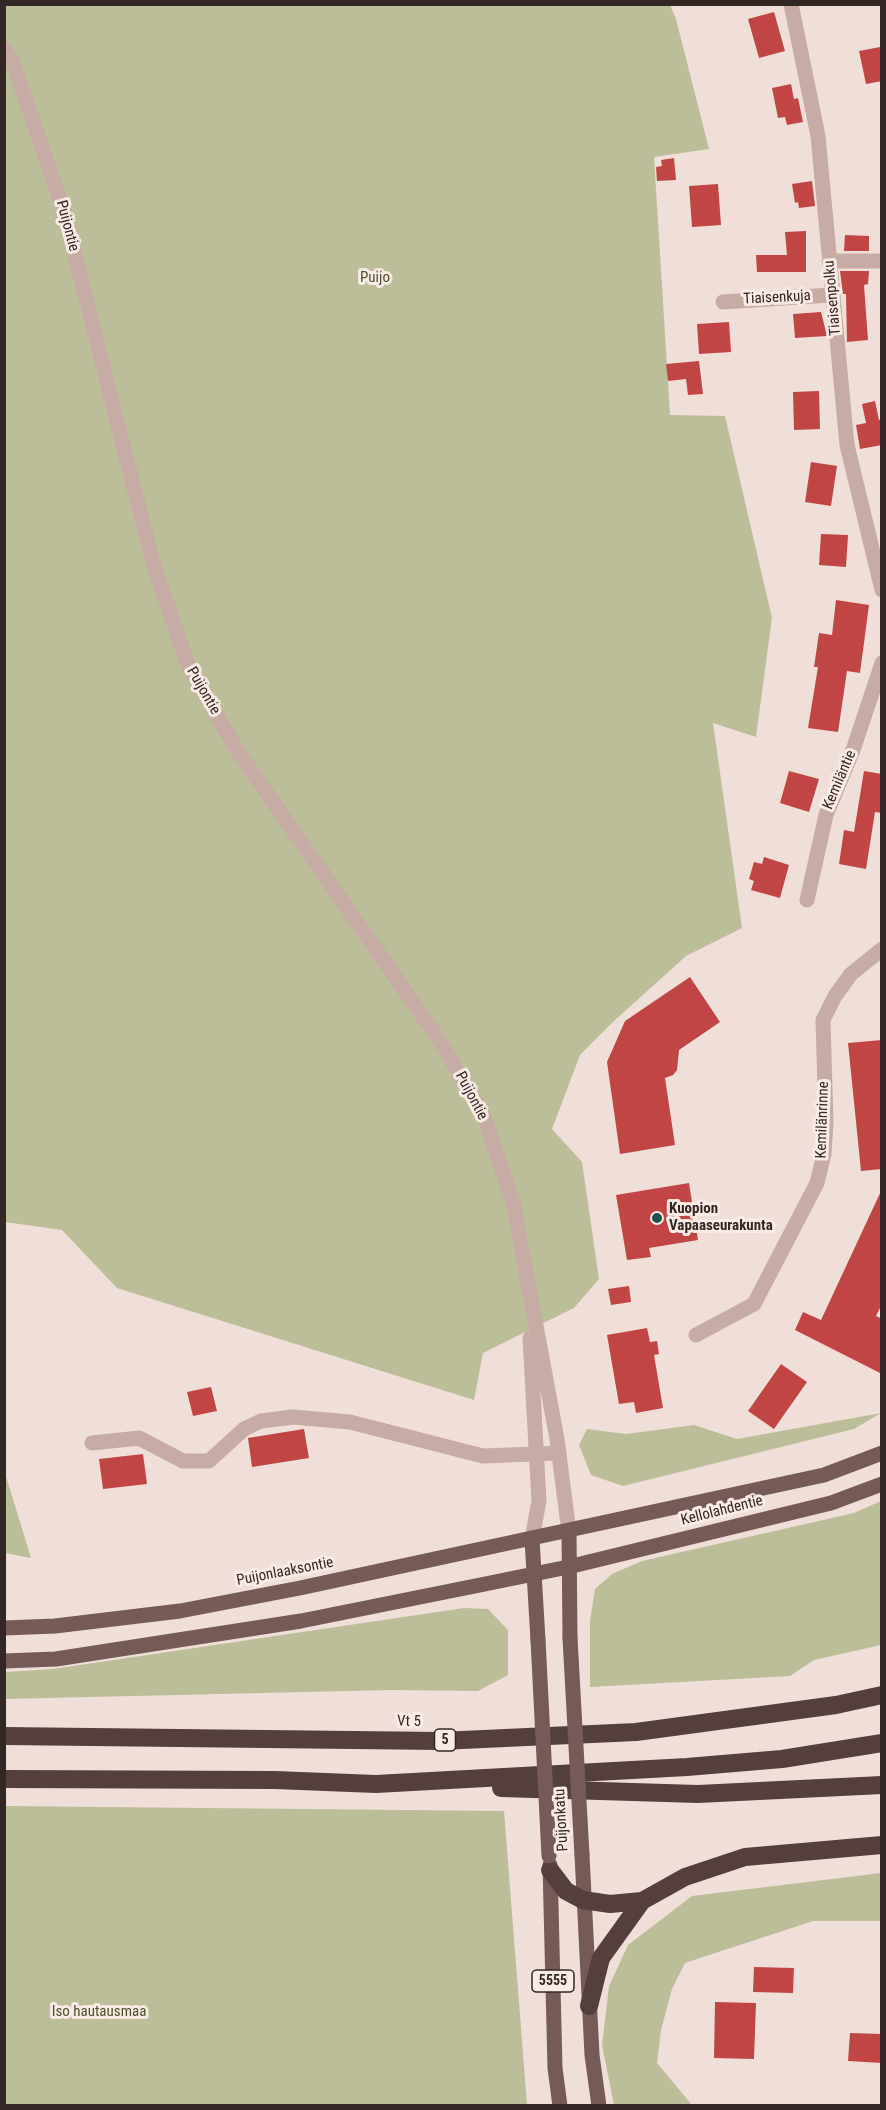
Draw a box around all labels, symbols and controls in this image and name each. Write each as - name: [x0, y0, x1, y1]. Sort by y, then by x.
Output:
- street label: Puijontie: [52, 199, 82, 253]
- street label: Tiaisenpolku: [821, 260, 845, 336]
- park label: Puijo: [360, 269, 390, 287]
- street label: Tiaisenkuja: [743, 287, 811, 309]
- street label: Puijontie: [182, 664, 224, 718]
- street label: Kemiläntie: [819, 748, 861, 812]
- street label: Puijontie: [451, 1069, 491, 1123]
- street label: Kemilänrinne: [813, 1081, 833, 1159]
- place label: Kuopion Vapaaseurakunta: [669, 1200, 773, 1235]
- marker: Kuopion Vapaaseurakunta: [650, 1211, 664, 1225]
- street label: Kellolahdentie: [679, 1492, 765, 1530]
- street label: Puijonlaaksontie: [235, 1554, 335, 1590]
- street label: Vt 5: [397, 1713, 421, 1731]
- road number: 5: [434, 1729, 456, 1751]
- street label: Puijonkatu: [551, 1788, 573, 1852]
- road number: 5555: [532, 1970, 574, 1992]
- park label: Iso hautausmaa: [52, 2003, 146, 2021]

